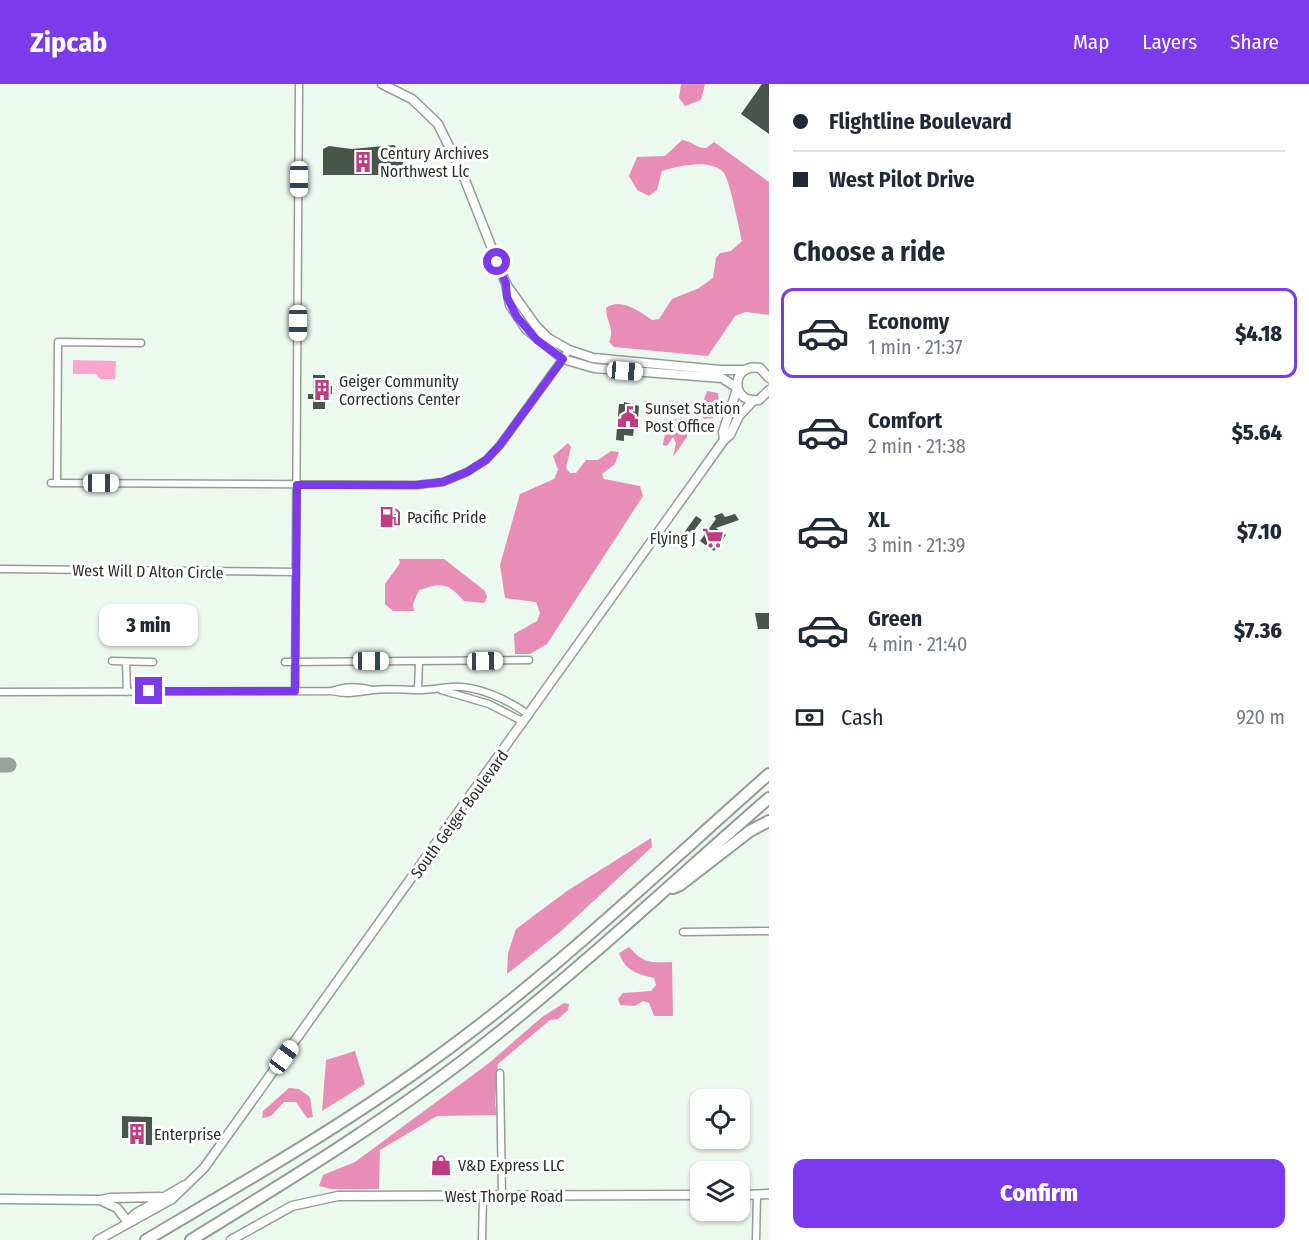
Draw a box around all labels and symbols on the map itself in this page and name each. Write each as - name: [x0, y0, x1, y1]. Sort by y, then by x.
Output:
- place label: Century Archives Northwest Llc: [380, 144, 489, 181]
- building icon: Century Archives Northwest Llc: [351, 150, 375, 174]
- car: [290, 161, 308, 197]
- route start: [483, 248, 510, 275]
- car: [289, 305, 307, 341]
- car: [606, 360, 644, 382]
- place label: Geiger Community Corrections Center: [339, 372, 460, 409]
- building icon: Geiger Community Corrections Center: [310, 378, 334, 402]
- place label: Sunset Station Post Office: [645, 399, 740, 436]
- public building icon: Sunset Station Post Office: [616, 405, 640, 429]
- car: [83, 474, 119, 492]
- fuel station icon: Pacific Pride: [378, 505, 402, 529]
- place label: Pacific Pride: [407, 508, 486, 527]
- supermarket icon: Flying J: [701, 526, 725, 550]
- place label: Flying J: [650, 529, 696, 548]
- street label: West Will D Alton Circle: [72, 561, 224, 582]
- callout: 3 min: [100, 604, 198, 646]
- car: [353, 652, 389, 670]
- car: [467, 652, 503, 670]
- route end: [135, 677, 162, 704]
- street label: South Geiger Boulevard: [407, 747, 512, 882]
- car: [266, 1037, 302, 1077]
- building icon: Enterprise: [125, 1122, 149, 1146]
- place label: Enterprise: [154, 1125, 221, 1144]
- shop icon: V&D Express LLC: [429, 1153, 453, 1177]
- place label: V&D Express LLC: [458, 1156, 564, 1175]
- street label: West Thorpe Road: [445, 1187, 563, 1206]

